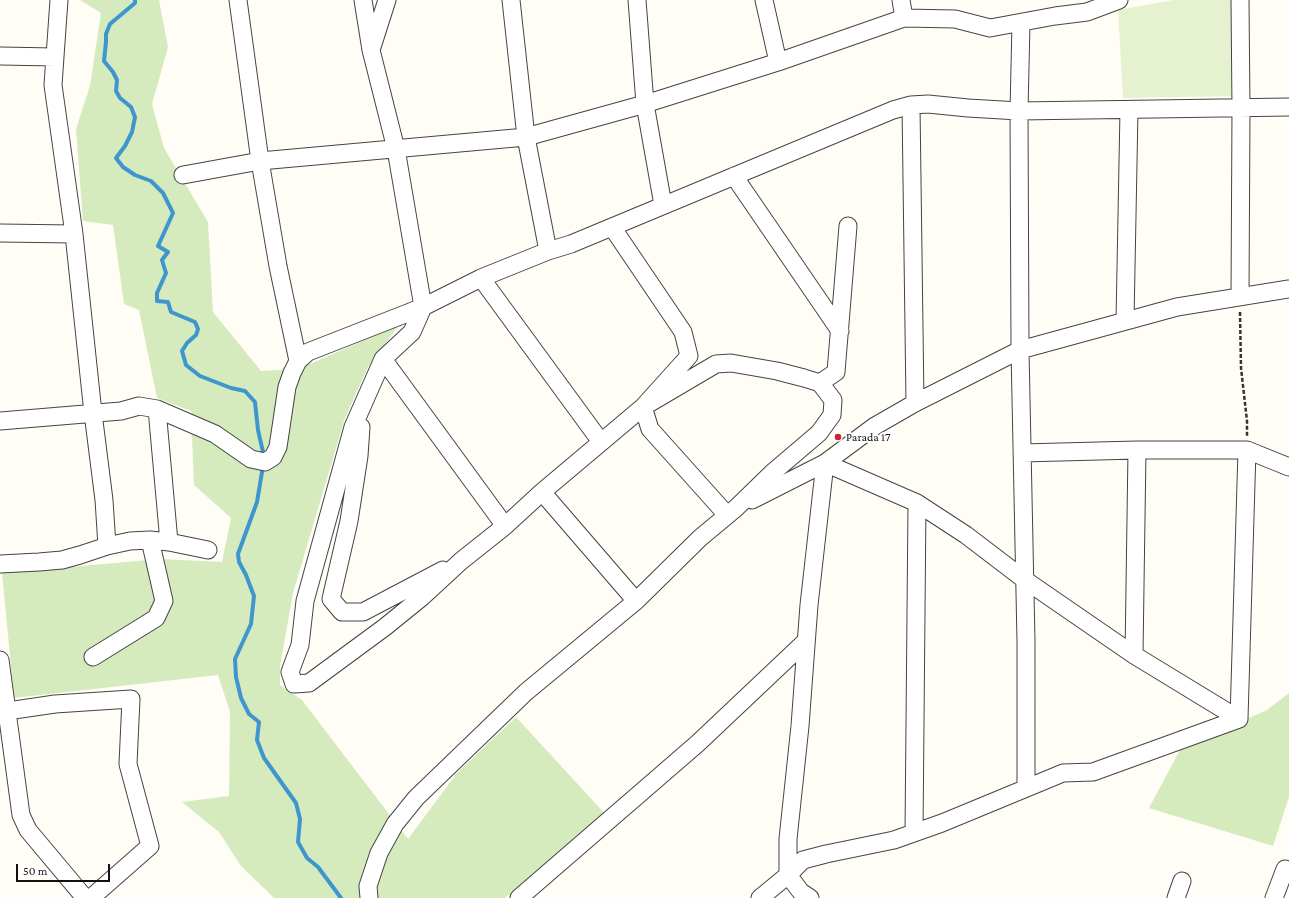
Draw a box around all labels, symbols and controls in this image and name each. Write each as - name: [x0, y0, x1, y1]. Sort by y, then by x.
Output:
- place label: Parada 17: [846, 430, 891, 444]
- marker: Parada 17: [833, 432, 843, 442]
- scale bar: [18, 856, 112, 882]
- text: 50 m: [23, 864, 47, 878]

